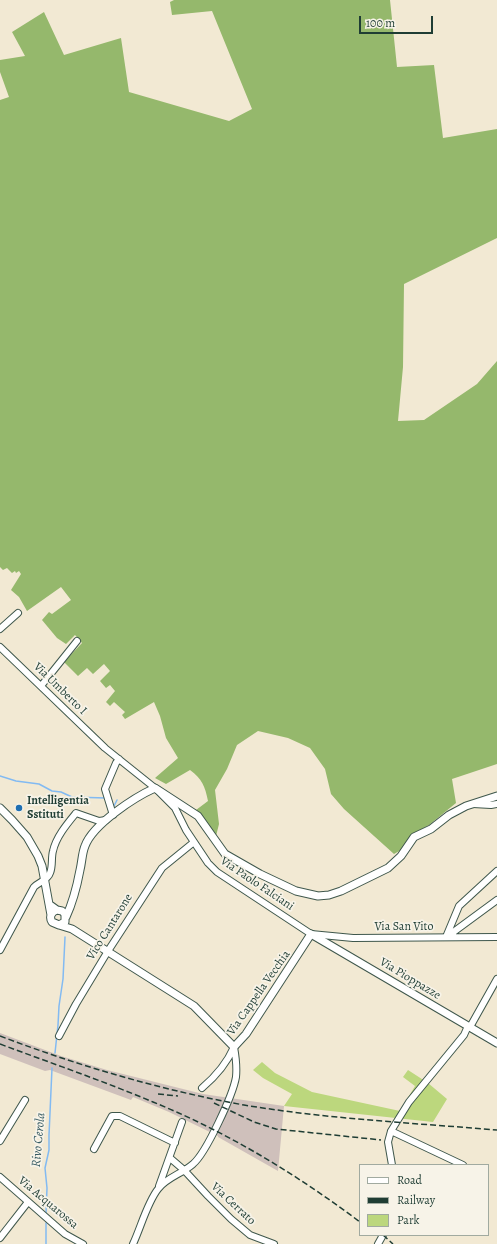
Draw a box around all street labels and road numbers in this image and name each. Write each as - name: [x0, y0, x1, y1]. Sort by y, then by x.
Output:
- street label: Via Umberto I: [30, 660, 90, 718]
- street label: Via Paolo Falciani: [217, 854, 297, 914]
- street label: Vico Cantarone: [84, 891, 136, 963]
- street label: Via San Vito: [374, 920, 434, 934]
- street label: Via Cappella Vecchia: [224, 948, 294, 1038]
- street label: Via Pioppazze: [377, 955, 443, 1003]
- street label: Via Acquarossa: [15, 1174, 81, 1232]
- street label: Via Cerrato: [208, 1180, 258, 1228]

